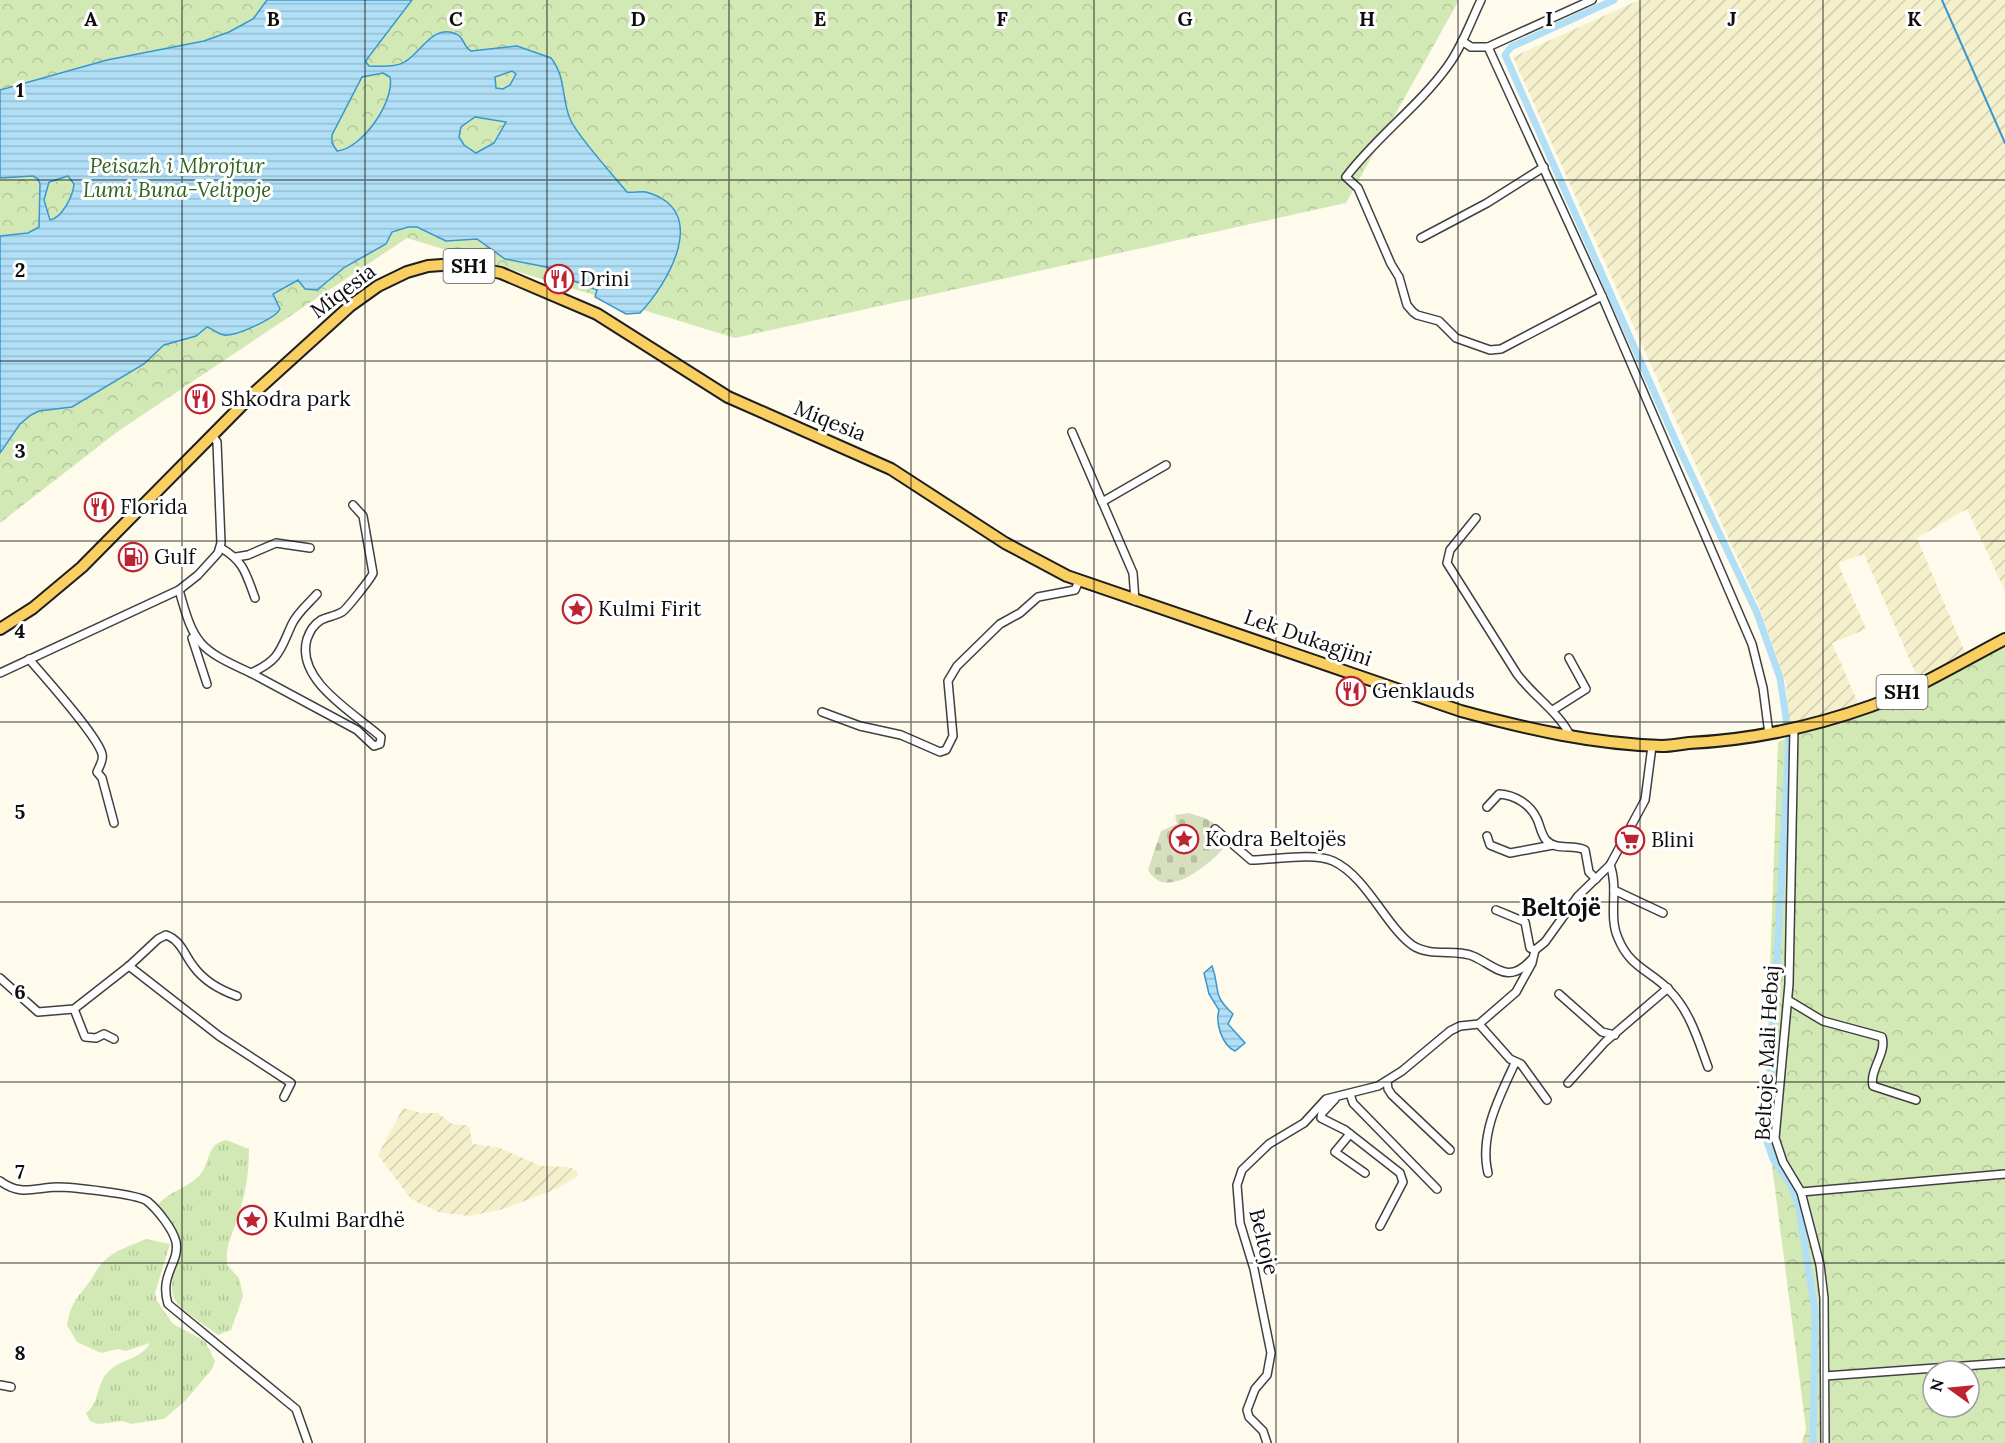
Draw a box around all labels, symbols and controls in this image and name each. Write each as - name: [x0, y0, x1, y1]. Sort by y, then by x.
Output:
- text: A: [84, 6, 98, 31]
- text: B: [266, 6, 280, 31]
- text: C: [449, 6, 463, 31]
- text: D: [630, 6, 646, 31]
- text: E: [814, 6, 826, 31]
- text: F: [996, 6, 1008, 31]
- text: G: [1177, 6, 1193, 31]
- text: H: [1359, 6, 1375, 31]
- text: I: [1545, 6, 1553, 31]
- text: J: [1727, 6, 1737, 31]
- text: K: [1907, 6, 1922, 31]
- text: 1: [16, 77, 24, 102]
- park label: Peisazh i Mbrojtur Lumi Buna-Velipoje: [83, 152, 271, 203]
- road number: SH1: [444, 249, 494, 283]
- text: 2: [15, 257, 25, 282]
- street label: Miqesia: [305, 257, 381, 324]
- restaurant icon: Drini: [543, 263, 575, 295]
- place label: Drini: [580, 265, 629, 292]
- restaurant icon: Shkodra park: [184, 383, 216, 415]
- place label: Shkodra park: [221, 385, 351, 412]
- street label: Miqesia: [790, 394, 870, 447]
- text: 3: [14, 438, 26, 463]
- restaurant icon: Florida: [83, 491, 115, 523]
- place label: Florida: [120, 493, 188, 520]
- fuel station icon: Gulf: [117, 541, 149, 573]
- place label: Gulf: [154, 543, 197, 570]
- place icon: Kulmi Firit: [561, 593, 593, 625]
- place label: Kulmi Firit: [598, 595, 702, 622]
- street label: Lek Dukagjini: [1241, 603, 1376, 672]
- text: 4: [15, 618, 26, 643]
- restaurant icon: Genklauds: [1335, 675, 1367, 707]
- road number: SH1: [1876, 675, 1928, 709]
- place label: Genklauds: [1372, 677, 1475, 704]
- text: 5: [15, 799, 26, 824]
- place icon: Kodra Beltojës: [1168, 823, 1200, 855]
- supermarket icon: Blini: [1614, 824, 1646, 856]
- place label: Kodra Beltojës: [1205, 825, 1346, 852]
- place label: Blini: [1651, 826, 1694, 853]
- district label: Beltojë: [1521, 892, 1601, 923]
- street label: Beltoje Mali Hebaj: [1748, 964, 1785, 1142]
- text: 6: [14, 979, 26, 1004]
- text: 7: [15, 1159, 25, 1184]
- place icon: Kulmi Bardhë: [236, 1204, 268, 1236]
- place label: Kulmi Bardhë: [273, 1206, 405, 1233]
- street label: Beltoje: [1243, 1206, 1286, 1278]
- text: 8: [14, 1340, 26, 1365]
- north arrow: [1921, 1359, 1981, 1419]
- text: N: [1925, 1377, 1948, 1394]

